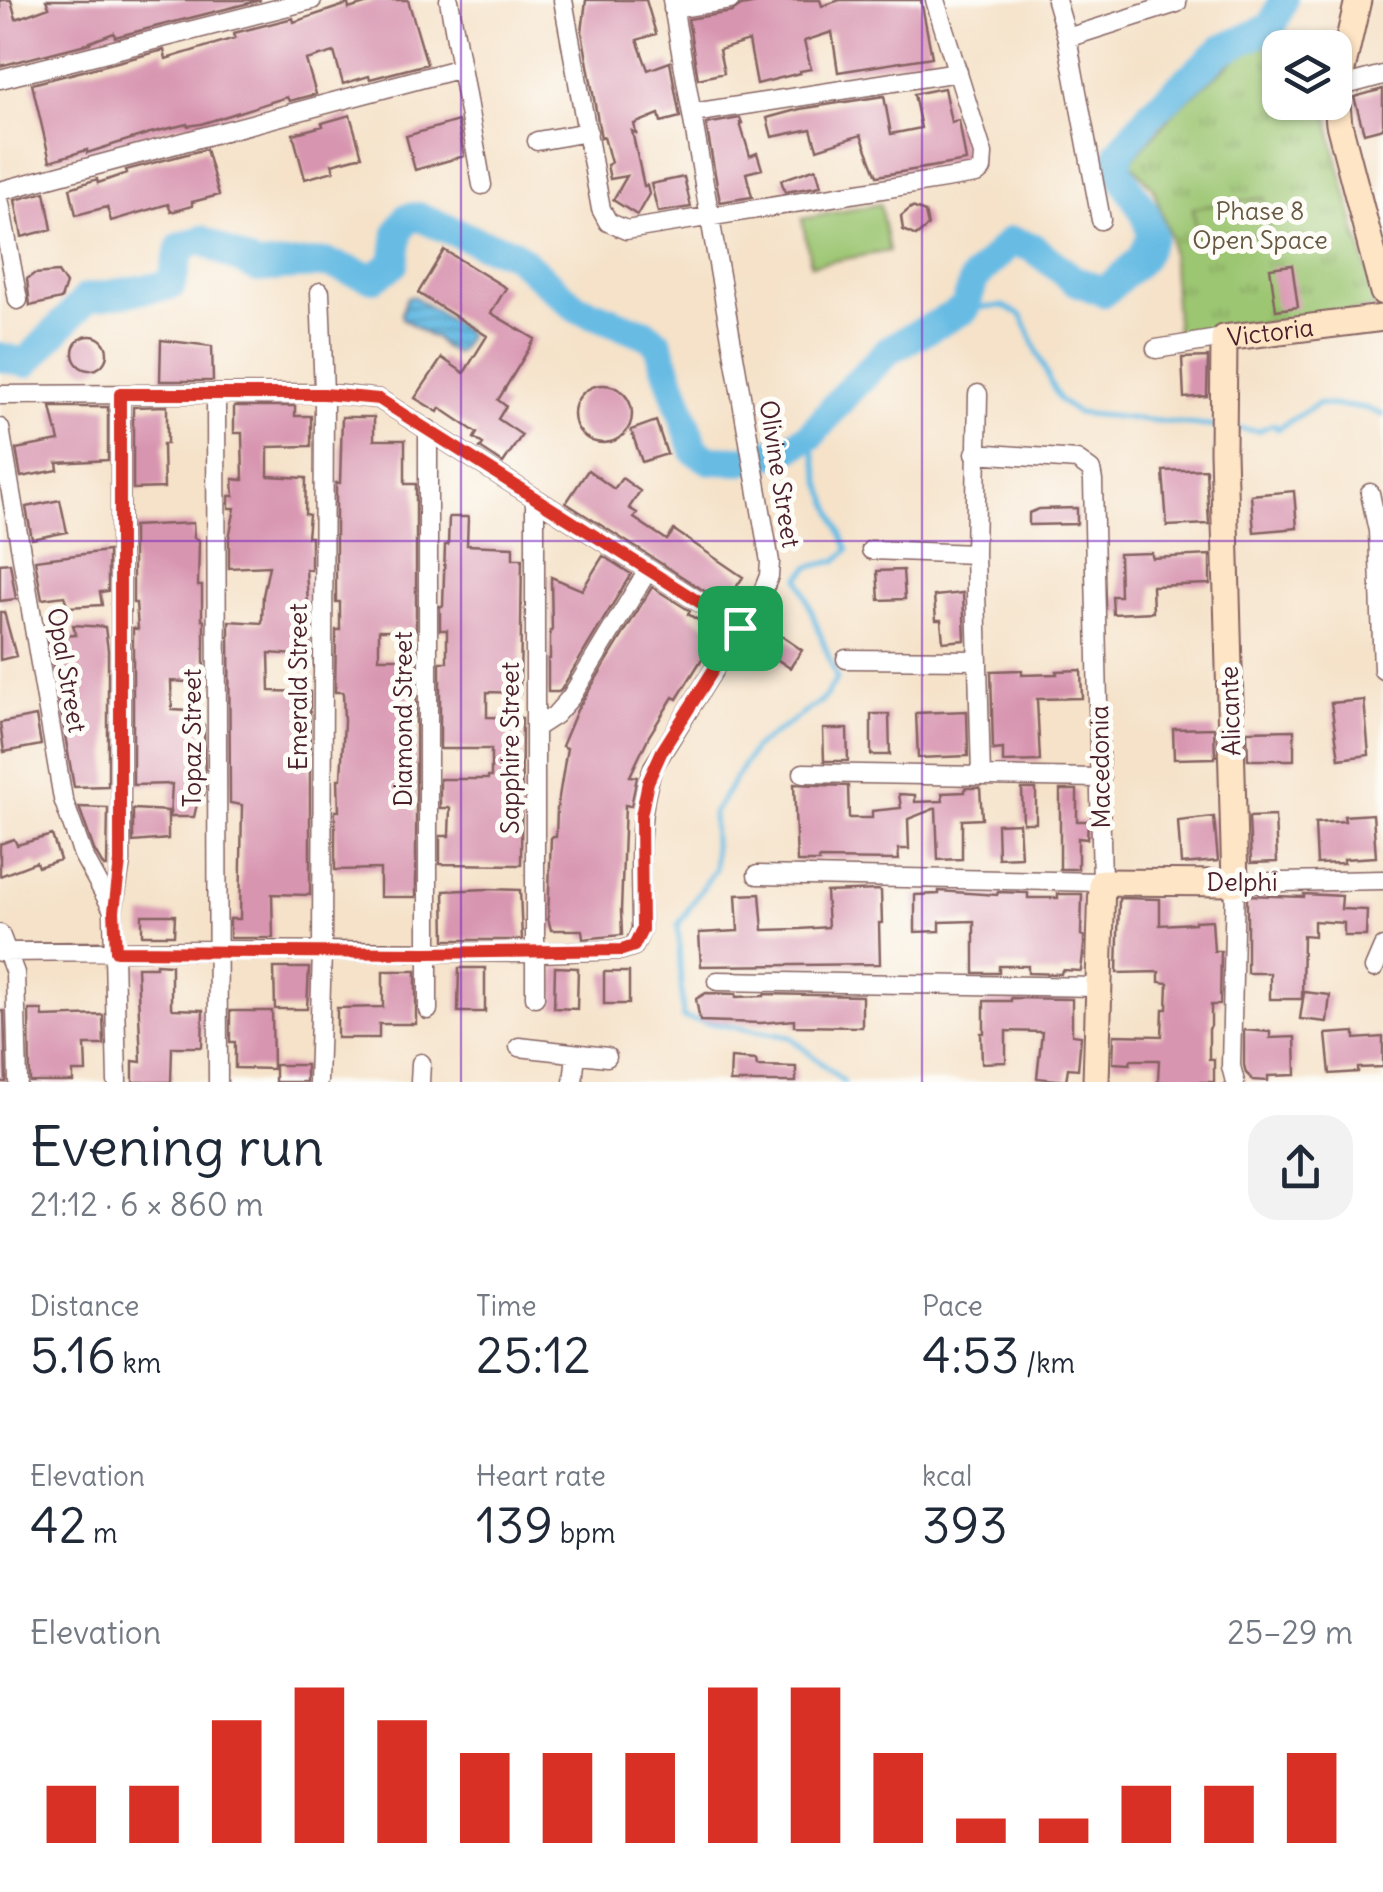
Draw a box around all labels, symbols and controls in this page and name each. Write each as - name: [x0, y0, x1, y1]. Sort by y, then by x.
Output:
- map controls: [1262, 30, 1352, 120]
- button: layers: [1262, 30, 1352, 120]
- park label: Phase 8 Open Space: [1192, 195, 1328, 256]
- street label: Victoria: [1225, 311, 1315, 353]
- street label: Olivine Street: [753, 398, 807, 550]
- pin: [698, 586, 783, 671]
- icon: arrive: [713, 601, 768, 656]
- street label: Emerald Street: [282, 603, 314, 771]
- street label: Opal Street: [40, 605, 94, 735]
- street label: Diamond Street: [387, 631, 419, 807]
- street label: Sapphire Street: [494, 662, 526, 834]
- street label: Alicante: [1212, 666, 1248, 756]
- street label: Topaz Street: [176, 669, 208, 807]
- street label: Macedonia: [1083, 705, 1117, 829]
- street label: Delphi: [1206, 866, 1278, 898]
- text: Evening run: [30, 1112, 324, 1181]
- button: share: [1248, 1115, 1353, 1220]
- text: 21:12 · 6 × 860 m: [30, 1184, 264, 1225]
- text: Distance: [30, 1288, 139, 1324]
- text: Time: [476, 1288, 537, 1324]
- text: Pace: [922, 1288, 983, 1324]
- text: 5.16: [30, 1324, 116, 1387]
- text: 25:12: [476, 1324, 591, 1387]
- text: 4:53: [922, 1324, 1019, 1387]
- text: km: [116, 1345, 161, 1381]
- text: /km: [1019, 1345, 1075, 1381]
- text: Elevation: [30, 1458, 145, 1494]
- text: Heart rate: [476, 1458, 606, 1494]
- text: kcal: [922, 1458, 972, 1494]
- text: 42: [30, 1494, 86, 1557]
- text: 139: [476, 1494, 553, 1557]
- text: 393: [922, 1494, 1008, 1557]
- text: m: [86, 1515, 118, 1551]
- text: bpm: [553, 1515, 616, 1551]
- text: Elevation: [30, 1612, 161, 1653]
- text: 25–29 m: [1227, 1612, 1353, 1653]

